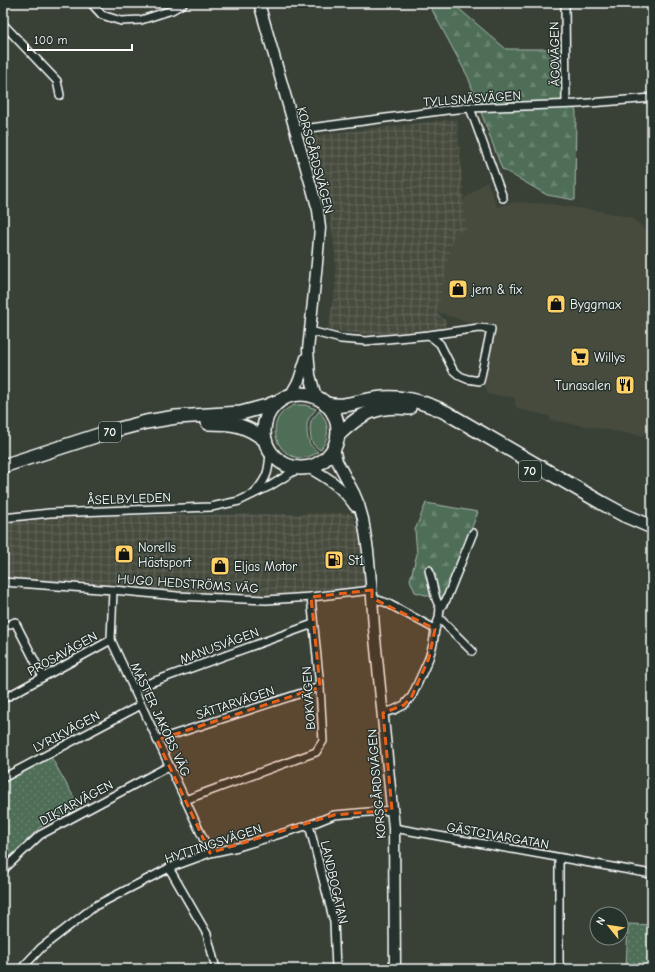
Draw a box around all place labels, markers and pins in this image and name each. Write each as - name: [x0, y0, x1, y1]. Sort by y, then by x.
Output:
- shop icon: jem & fix: [447, 278, 469, 300]
- place label: jem & fix: [470, 282, 523, 297]
- shop icon: Byggmax: [545, 293, 567, 315]
- place label: Byggmax: [570, 297, 622, 312]
- supermarket icon: Willys: [569, 346, 591, 368]
- place label: Willys: [594, 350, 625, 365]
- restaurant icon: Tunasalen: [614, 374, 636, 396]
- place label: Tunasalen: [555, 378, 611, 393]
- place label: Norells Hästsport: [138, 540, 193, 570]
- shop icon: Norells Hästsport: [113, 543, 135, 565]
- fuel station icon: St1: [323, 549, 345, 571]
- place label: St1: [348, 553, 364, 568]
- shop icon: Eljas Motor: [209, 555, 231, 577]
- place label: Eljas Motor: [234, 559, 298, 574]

